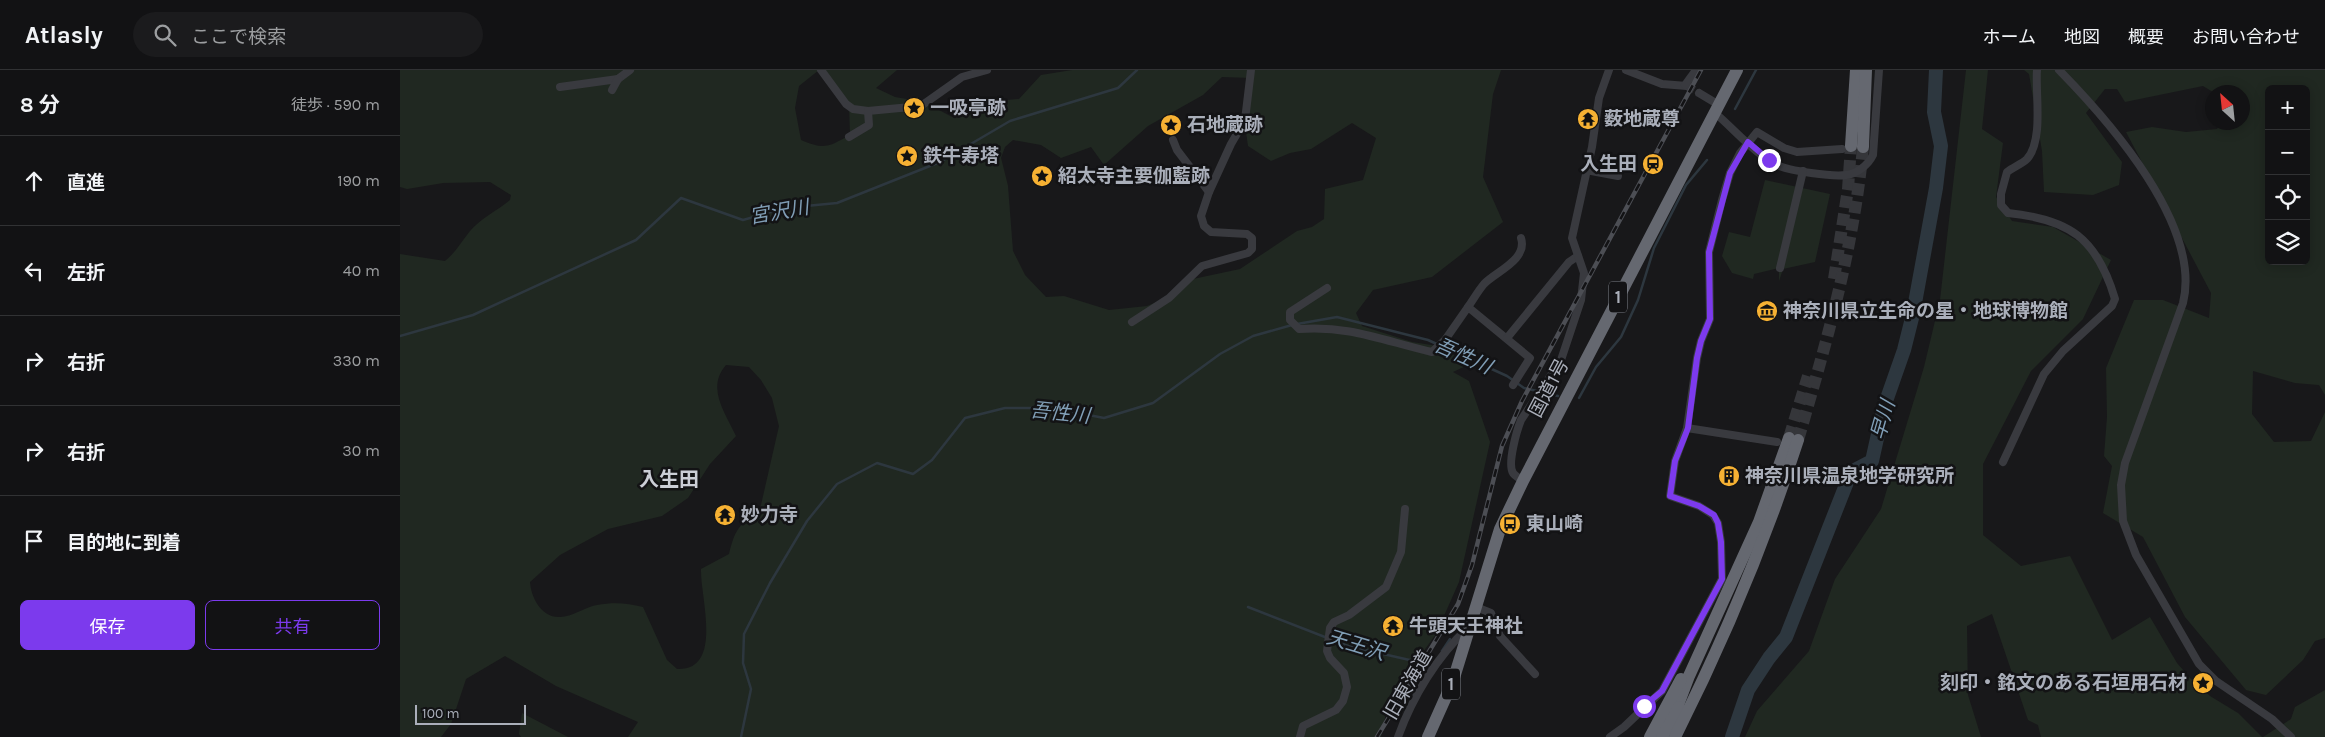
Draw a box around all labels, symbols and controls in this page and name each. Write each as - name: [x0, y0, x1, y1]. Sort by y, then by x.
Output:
- search box: [133, 12, 483, 57]
- text: Atlasly: [25, 21, 103, 49]
- icon: search: [151, 21, 179, 49]
- text: ここで検索: [191, 26, 286, 48]
- text: ホーム: [1983, 26, 2036, 48]
- text: 地図: [2064, 26, 2100, 48]
- text: 概要: [2128, 26, 2164, 48]
- text: お問い合わせ: [2192, 26, 2300, 48]
- north arrow: [2205, 85, 2250, 130]
- map controls: [2265, 85, 2310, 265]
- button: +: [2265, 85, 2310, 130]
- text: 8 分: [20, 93, 60, 117]
- text: 徒歩 · 590 m: [291, 95, 380, 114]
- place icon: 一吸亭跡: [902, 96, 926, 120]
- place label: 一吸亭跡: [930, 97, 1006, 119]
- temple icon: 薮地蔵尊: [1576, 107, 1600, 131]
- place label: 薮地蔵尊: [1604, 108, 1680, 130]
- place icon: 石地蔵跡: [1159, 113, 1183, 137]
- place label: 石地蔵跡: [1187, 114, 1263, 136]
- button: −: [2265, 130, 2310, 175]
- place icon: 鉄牛寿塔: [895, 144, 919, 168]
- place label: 鉄牛寿塔: [923, 145, 999, 167]
- route end: [1758, 149, 1781, 172]
- station icon: 入生田: [1641, 152, 1665, 176]
- place label: 入生田: [1580, 153, 1637, 175]
- place icon: 紹太寺主要伽藍跡: [1030, 164, 1054, 188]
- place label: 紹太寺主要伽藍跡: [1058, 165, 1210, 187]
- icon: ahead: [20, 167, 48, 195]
- text: 190 m: [337, 171, 380, 190]
- text: 直進: [67, 172, 105, 194]
- button: locate: [2265, 175, 2310, 220]
- water label: 宮沢川: [747, 195, 813, 229]
- button: layers: [2265, 220, 2310, 265]
- icon: left: [20, 257, 48, 285]
- text: 40 m: [343, 261, 380, 280]
- text: 左折: [67, 262, 105, 284]
- road number: 1: [1609, 282, 1627, 312]
- museum icon: 神奈川県立生命の星・地球博物館: [1755, 299, 1779, 323]
- place label: 神奈川県立生命の星・地球博物館: [1783, 300, 2068, 322]
- water label: 吾性川: [1431, 333, 1497, 380]
- icon: right: [20, 347, 48, 375]
- text: 330 m: [333, 351, 380, 370]
- text: 右折: [67, 352, 105, 374]
- street label: 国道1号: [1524, 355, 1574, 421]
- water label: 早川: [1866, 396, 1900, 442]
- water label: 吾性川: [1029, 398, 1093, 428]
- icon: right: [20, 437, 48, 465]
- text: 30 m: [342, 441, 380, 460]
- text: 右折: [67, 442, 105, 464]
- building icon: 神奈川県温泉地学研究所: [1717, 464, 1741, 488]
- place label: 神奈川県温泉地学研究所: [1745, 465, 1954, 487]
- district label: 入生田: [639, 468, 699, 491]
- temple icon: 妙力寺: [713, 503, 737, 527]
- place label: 妙力寺: [741, 504, 798, 526]
- bus stop icon: 東山崎: [1498, 512, 1522, 536]
- place label: 東山崎: [1526, 513, 1583, 535]
- icon: arrive: [20, 527, 48, 555]
- text: 目的地に到着: [67, 532, 181, 554]
- button: 保存: [20, 600, 195, 650]
- button: 共有: [205, 600, 380, 650]
- temple icon: 牛頭天王神社: [1381, 614, 1405, 638]
- place label: 牛頭天王神社: [1409, 615, 1523, 637]
- water label: 天王沢: [1324, 625, 1391, 666]
- street label: 旧東海道: [1379, 647, 1437, 723]
- road number: 1: [1442, 668, 1460, 700]
- place icon: 刻印・銘文のある石垣用石材: [2191, 671, 2215, 695]
- place label: 刻印・銘文のある石垣用石材: [1940, 672, 2187, 694]
- route start: [1633, 695, 1656, 718]
- scale bar: [415, 702, 526, 725]
- text: 100 m: [422, 705, 460, 722]

